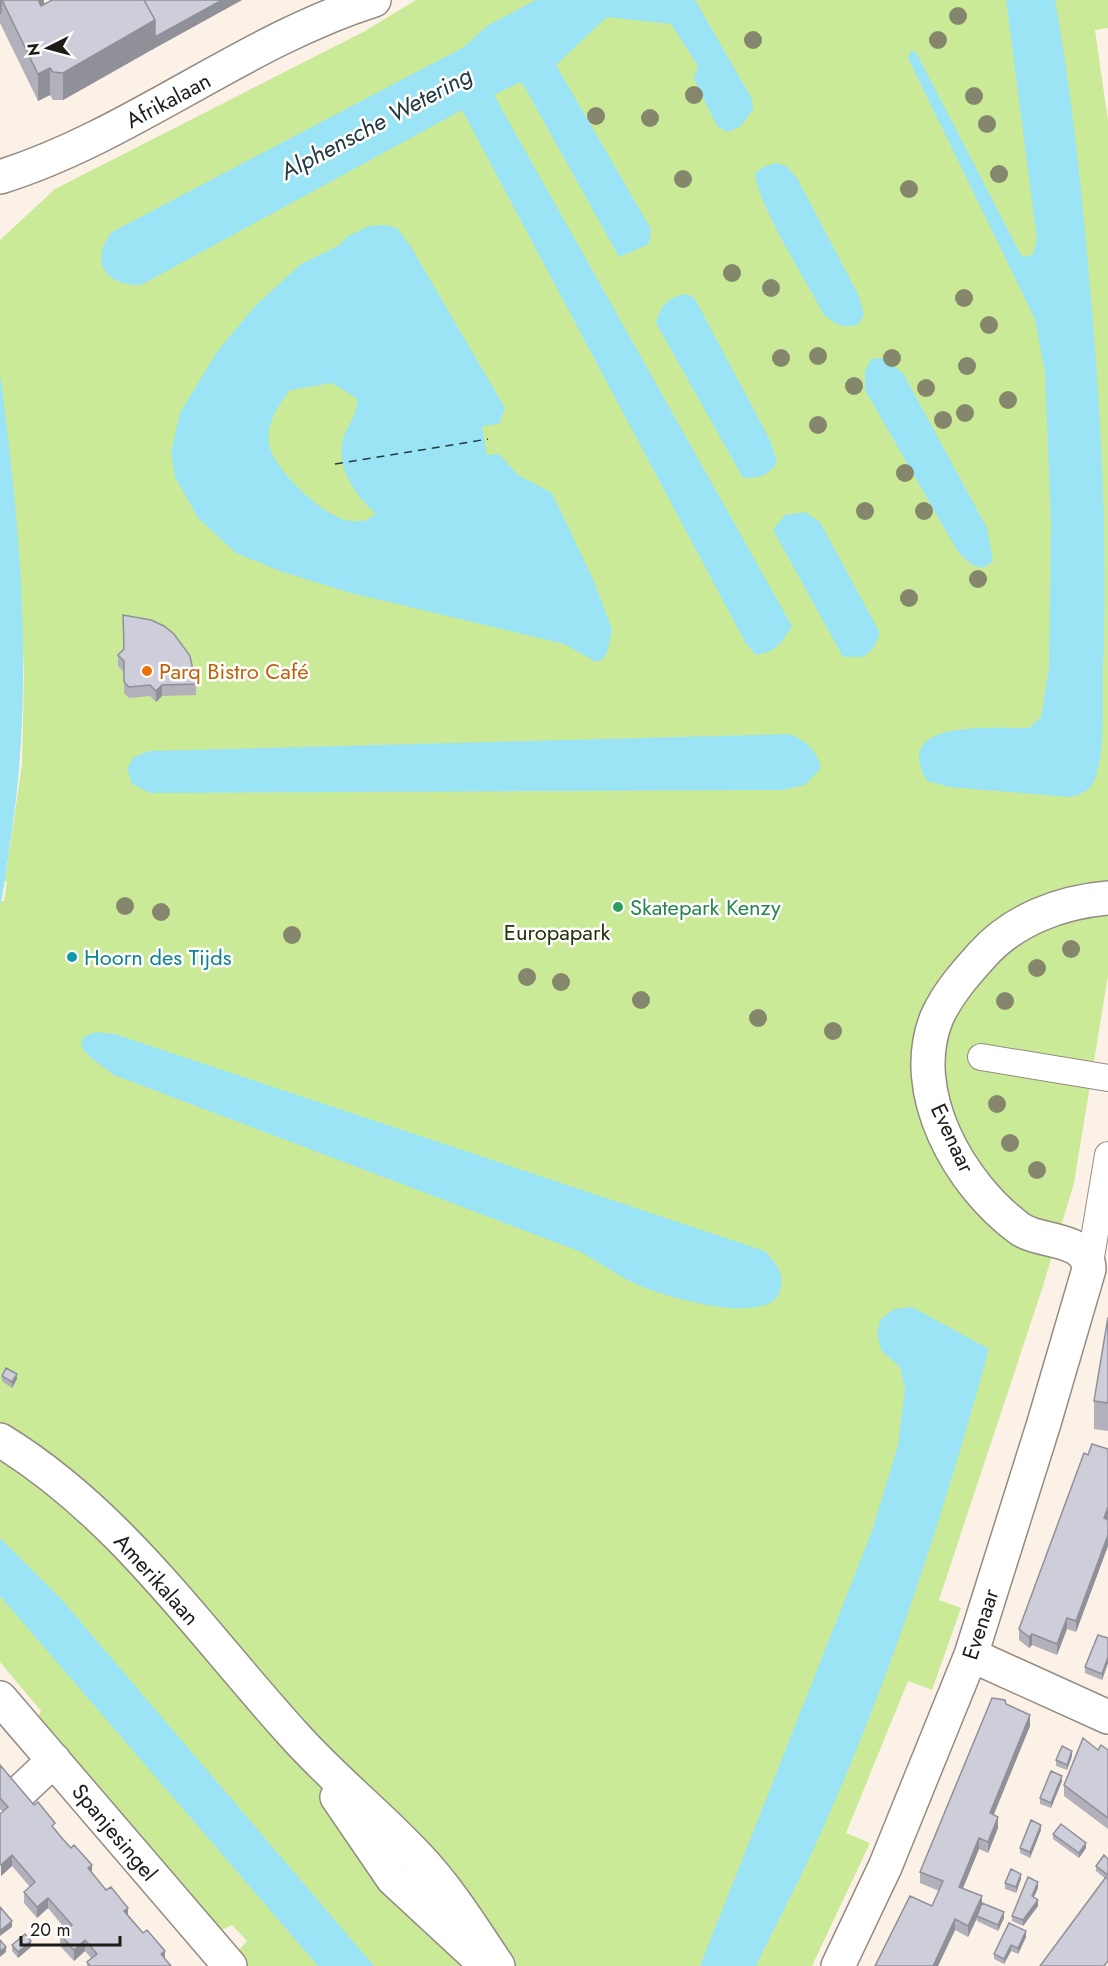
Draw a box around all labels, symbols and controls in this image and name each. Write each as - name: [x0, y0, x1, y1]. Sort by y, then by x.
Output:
- north arrow: [18, 18, 78, 78]
- text: N: [21, 42, 46, 57]
- water label: Alphensche Wetering: [273, 58, 478, 189]
- street label: Afrikalaan: [120, 64, 216, 136]
- place label: Parq Bistro Café: [159, 655, 309, 687]
- marker: Parq Bistro Café: [140, 664, 154, 678]
- place label: Skatepark Kenzy: [630, 891, 781, 923]
- marker: Skatepark Kenzy: [611, 900, 625, 914]
- park label: Europapark: [504, 916, 610, 948]
- place label: Hoorn des Tijds: [84, 941, 232, 973]
- marker: Hoorn des Tijds: [65, 950, 79, 964]
- street label: Evenaar: [923, 1098, 983, 1178]
- street label: Amerikalaan: [107, 1526, 207, 1632]
- street label: Evenaar: [953, 1584, 1007, 1664]
- street label: Spanjesingel: [65, 1776, 165, 1888]
- scale bar: [21, 1909, 120, 1947]
- text: 20 m: [30, 1917, 70, 1943]

